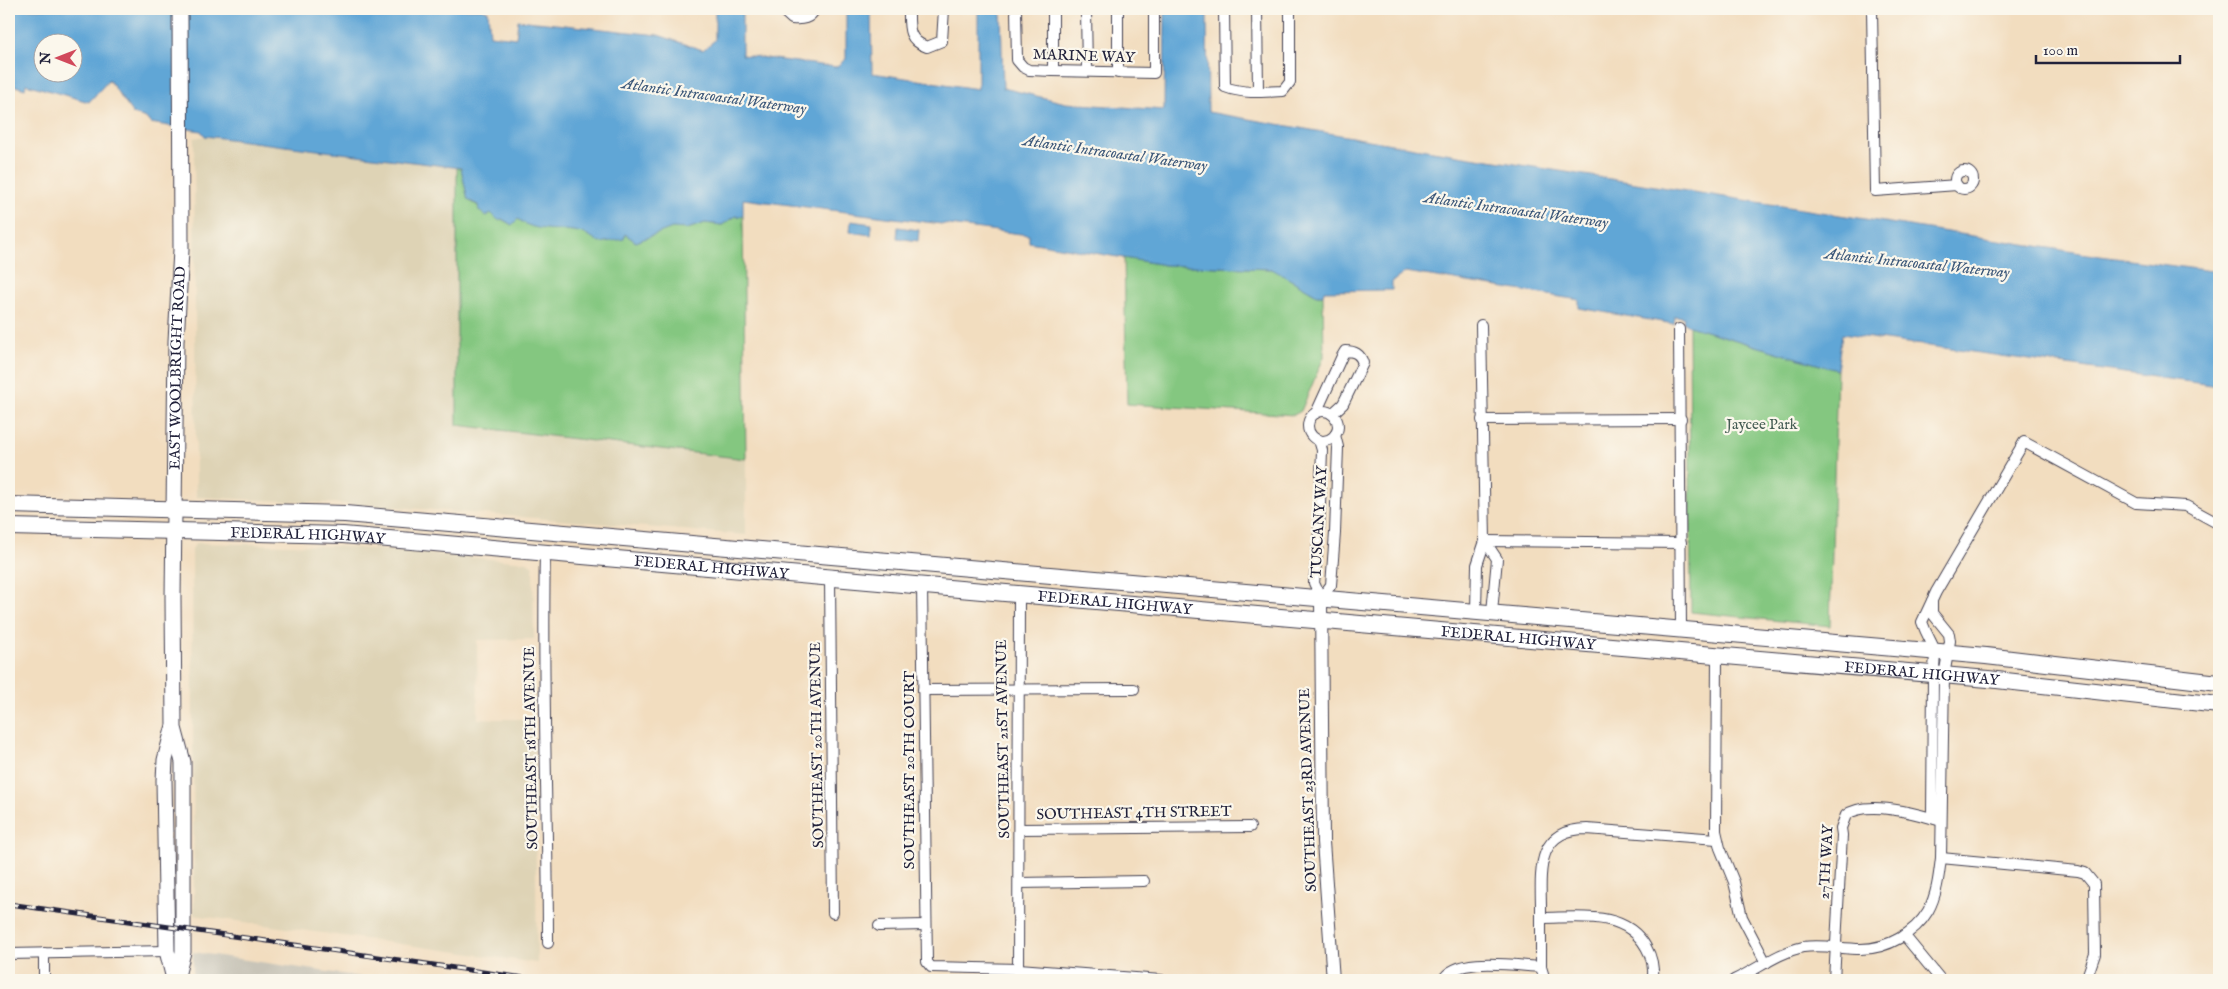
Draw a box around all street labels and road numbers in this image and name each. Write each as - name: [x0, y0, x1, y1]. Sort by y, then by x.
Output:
- street label: MARINE WAY: [1032, 45, 1136, 67]
- street label: EAST WOOLBRIGHT ROAD: [165, 266, 190, 470]
- street label: TUSCANY WAY: [1307, 465, 1331, 579]
- street label: FEDERAL HIGHWAY: [230, 523, 387, 548]
- street label: FEDERAL HIGHWAY: [633, 551, 790, 584]
- street label: FEDERAL HIGHWAY: [1037, 586, 1194, 619]
- street label: FEDERAL HIGHWAY: [1440, 622, 1597, 654]
- street label: SOUTHEAST 21ST AVENUE: [992, 639, 1014, 839]
- street label: SOUTHEAST 20TH AVENUE: [806, 642, 828, 848]
- street label: SOUTHEAST 18TH AVENUE: [520, 646, 542, 850]
- street label: FEDERAL HIGHWAY: [1844, 657, 2001, 690]
- street label: SOUTHEAST 20TH COURT: [900, 671, 919, 869]
- street label: SOUTHEAST 23RD AVENUE: [1295, 688, 1321, 892]
- street label: SOUTHEAST 4TH STREET: [1036, 802, 1232, 824]
- street label: 27TH WAY: [1815, 823, 1837, 900]

